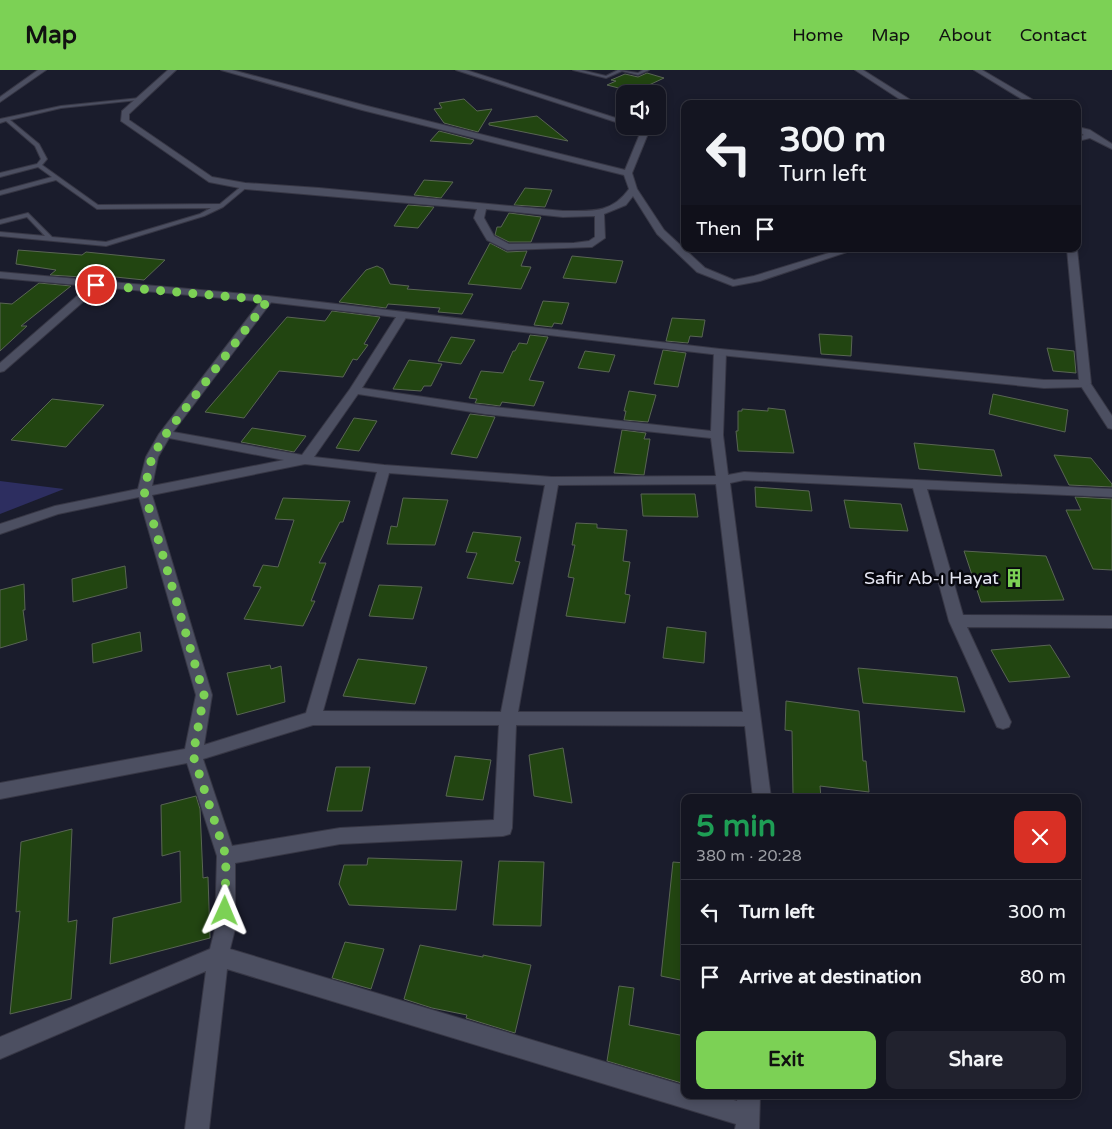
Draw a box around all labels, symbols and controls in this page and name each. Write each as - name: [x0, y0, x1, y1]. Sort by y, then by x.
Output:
- text: Map: [25, 21, 77, 50]
- text: Home: [792, 24, 843, 46]
- text: Map: [871, 24, 910, 46]
- text: About: [938, 24, 992, 46]
- text: Contact: [1020, 24, 1087, 46]
- map controls: [616, 85, 666, 135]
- button: sound: [616, 85, 666, 135]
- text: 300 m: [779, 119, 886, 161]
- icon: left: [696, 120, 761, 185]
- text: Turn left: [779, 161, 867, 187]
- icon: arrive: [751, 215, 779, 243]
- text: Then: [696, 218, 741, 240]
- pin: [75, 264, 117, 306]
- icon: arrive: [82, 271, 110, 299]
- place label: Safir Ab-ı Hayat: [864, 567, 999, 589]
- building icon: Safir Ab-ı Hayat: [1003, 567, 1025, 589]
- text: 5 min: [696, 808, 776, 845]
- button: close: [1014, 811, 1066, 863]
- text: 380 m · 20:28: [696, 846, 802, 866]
- position arrow: [198, 884, 250, 936]
- icon: left: [696, 898, 724, 926]
- text: Turn left: [739, 901, 815, 923]
- text: 300 m: [1008, 901, 1066, 923]
- icon: arrive: [696, 963, 724, 991]
- text: Arrive at destination: [739, 966, 922, 988]
- text: 80 m: [1020, 966, 1066, 988]
- button: Exit: [696, 1031, 876, 1089]
- button: Share: [886, 1031, 1066, 1089]

